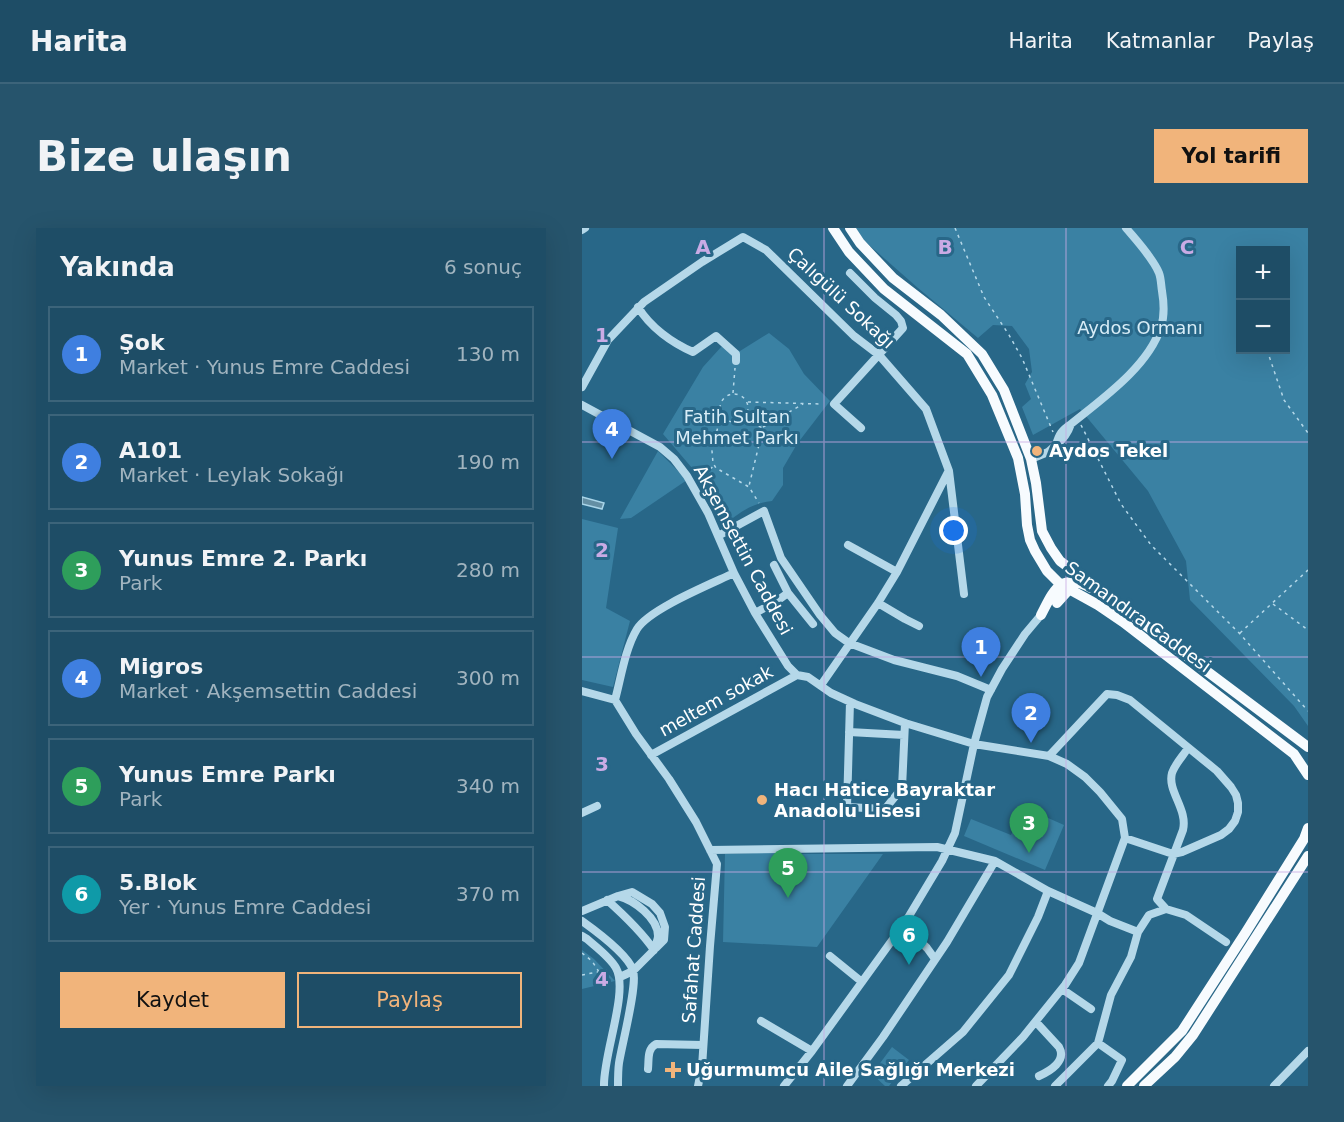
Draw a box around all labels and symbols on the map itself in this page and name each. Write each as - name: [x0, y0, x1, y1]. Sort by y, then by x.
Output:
- text: A: [695, 235, 711, 259]
- text: B: [937, 235, 953, 259]
- text: C: [1180, 235, 1194, 259]
- street label: Çalıgülü Sokağı: [784, 243, 899, 353]
- park label: Aydos Ormanı: [1077, 317, 1203, 338]
- text: 1: [595, 323, 609, 347]
- park label: Fatih Sultan Mehmet Parkı: [675, 406, 799, 448]
- pin: 4: [592, 410, 632, 459]
- place label: Aydos Tekel: [1049, 440, 1168, 461]
- marker: Aydos Tekel: [1030, 444, 1044, 458]
- street label: Akşemsettin Caddesi: [690, 461, 797, 638]
- your location: [939, 516, 968, 545]
- text: 2: [595, 538, 609, 562]
- street label: Samandıra Caddesi: [1061, 557, 1215, 676]
- pin: 1: [962, 628, 1000, 677]
- street label: meltem sokak: [655, 660, 777, 741]
- pin: 2: [1012, 694, 1050, 743]
- text: 3: [595, 752, 609, 776]
- place label: Hacı Hatice Bayraktar Anadolu Lisesi: [774, 779, 995, 821]
- marker: Hacı Hatice Bayraktar Anadolu Lisesi: [755, 793, 769, 807]
- pin: 3: [1010, 804, 1048, 853]
- pin: 5: [768, 848, 808, 898]
- street label: Safahat Caddesi: [678, 876, 709, 1024]
- pin: 6: [890, 916, 928, 965]
- text: 4: [595, 967, 609, 991]
- place label: Uğurmumcu Aile Sağlığı Merkezi: [686, 1059, 1015, 1080]
- marker: Uğurmumcu Aile Sağlığı Merkezi: [664, 1061, 682, 1079]

